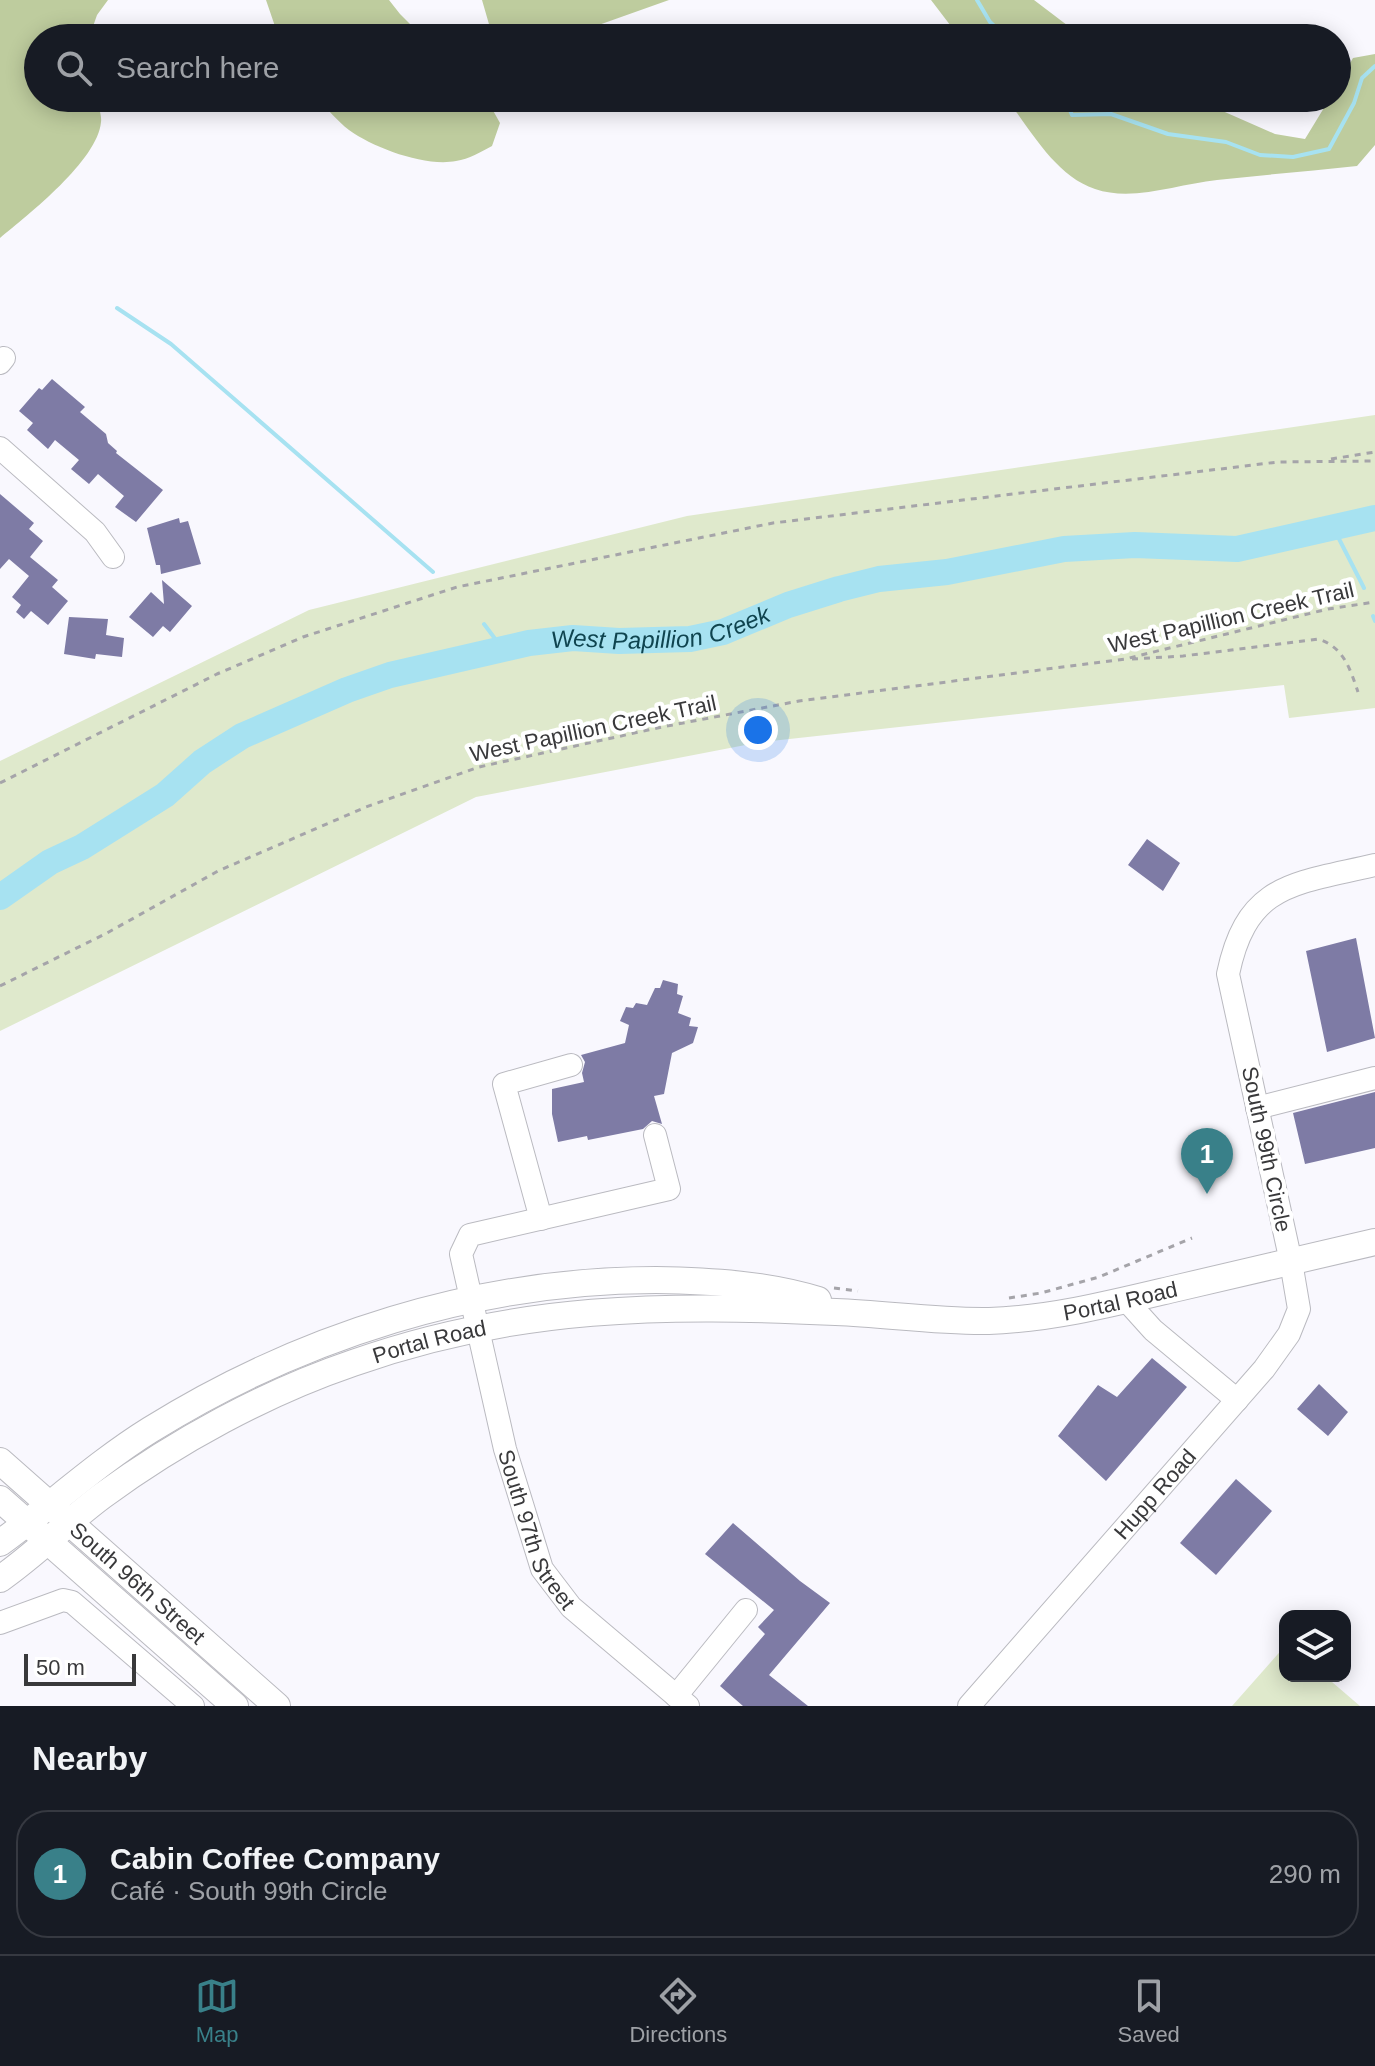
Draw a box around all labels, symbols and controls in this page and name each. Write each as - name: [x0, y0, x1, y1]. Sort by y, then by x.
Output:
- search box: [24, 24, 1351, 112]
- icon: search: [52, 46, 96, 90]
- text: Search here: [116, 51, 279, 84]
- street label: West Papillion Creek Trail: [1106, 577, 1356, 658]
- water label: West Papillion Creek: [550, 599, 776, 654]
- street label: West Papillion Creek Trail: [468, 690, 719, 767]
- your location: [738, 710, 778, 750]
- street label: South 99th Circle: [1237, 1064, 1296, 1234]
- pin: 1: [1181, 1128, 1233, 1194]
- street label: Portal Road: [1061, 1276, 1180, 1326]
- street label: Portal Road: [369, 1315, 488, 1369]
- street label: Hupp Road: [1109, 1444, 1201, 1544]
- street label: South 97th Street: [493, 1447, 580, 1614]
- street label: South 96th Street: [65, 1517, 210, 1649]
- map controls: [1279, 1610, 1351, 1682]
- button: layers: [1279, 1610, 1351, 1682]
- scale bar: [24, 1650, 136, 1686]
- text: 50 m: [36, 1655, 85, 1680]
- text: Nearby: [32, 1739, 147, 1777]
- text: Cabin Coffee Company: [110, 1842, 440, 1875]
- text: 1: [53, 1859, 67, 1889]
- text: 290 m: [1269, 1859, 1341, 1889]
- text: Café · South 99th Circle: [110, 1876, 387, 1906]
- tab: Map: [195, 1974, 239, 2048]
- tab: Directions: [629, 1974, 727, 2048]
- tab: Saved: [1117, 1974, 1180, 2048]

